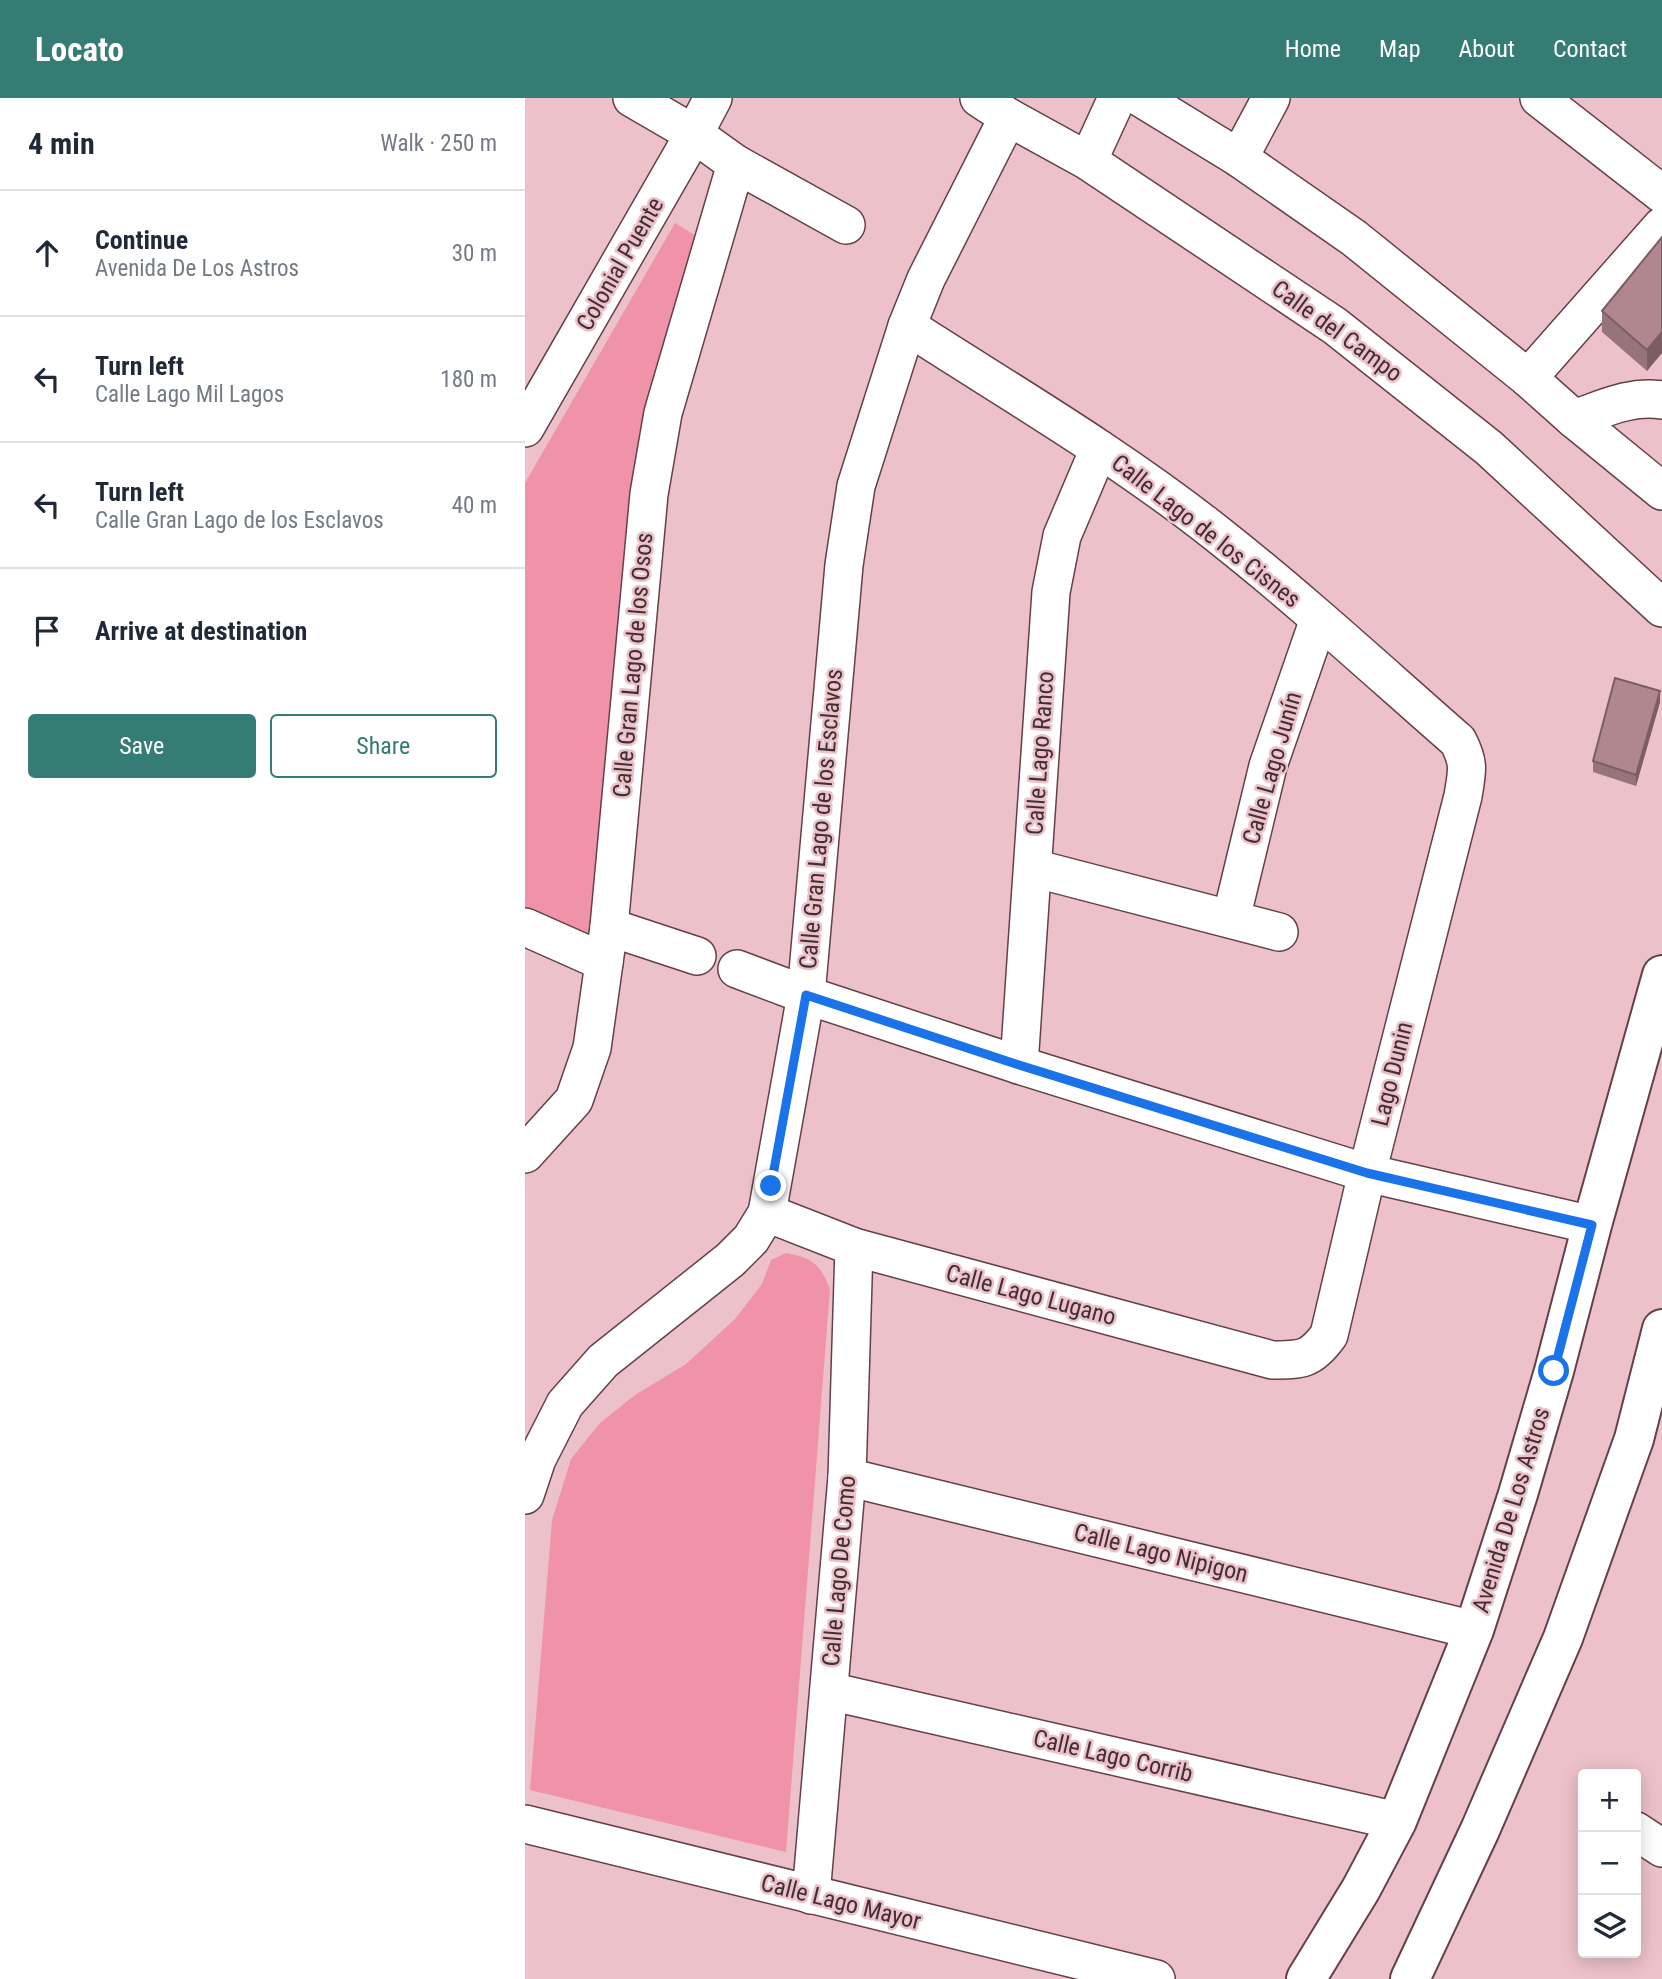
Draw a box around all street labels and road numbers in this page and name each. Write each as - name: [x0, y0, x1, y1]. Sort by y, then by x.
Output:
- street label: Colonial Puente: [571, 192, 669, 336]
- street label: Calle del Campo: [1266, 274, 1408, 388]
- street label: Calle Lago de los Cisnes: [1106, 449, 1306, 613]
- street label: Calle Gran Lago de los Osos: [607, 531, 659, 799]
- street label: Calle Gran Lago de los Esclavos: [794, 668, 848, 970]
- street label: Calle Lago Ranco: [1020, 670, 1060, 836]
- street label: Calle Lago Junín: [1237, 689, 1307, 847]
- street label: Lago Dunin: [1366, 1019, 1418, 1129]
- street label: Calle Lago Lugano: [943, 1259, 1119, 1331]
- street label: Avenida De Los Astros: [1466, 1404, 1556, 1616]
- street label: Calle Lago De Como: [817, 1474, 861, 1668]
- street label: Calle Lago Nipigon: [1071, 1518, 1251, 1588]
- street label: Calle Lago Corrib: [1031, 1724, 1195, 1788]
- street label: Calle Lago Mayor: [758, 1869, 924, 1935]

